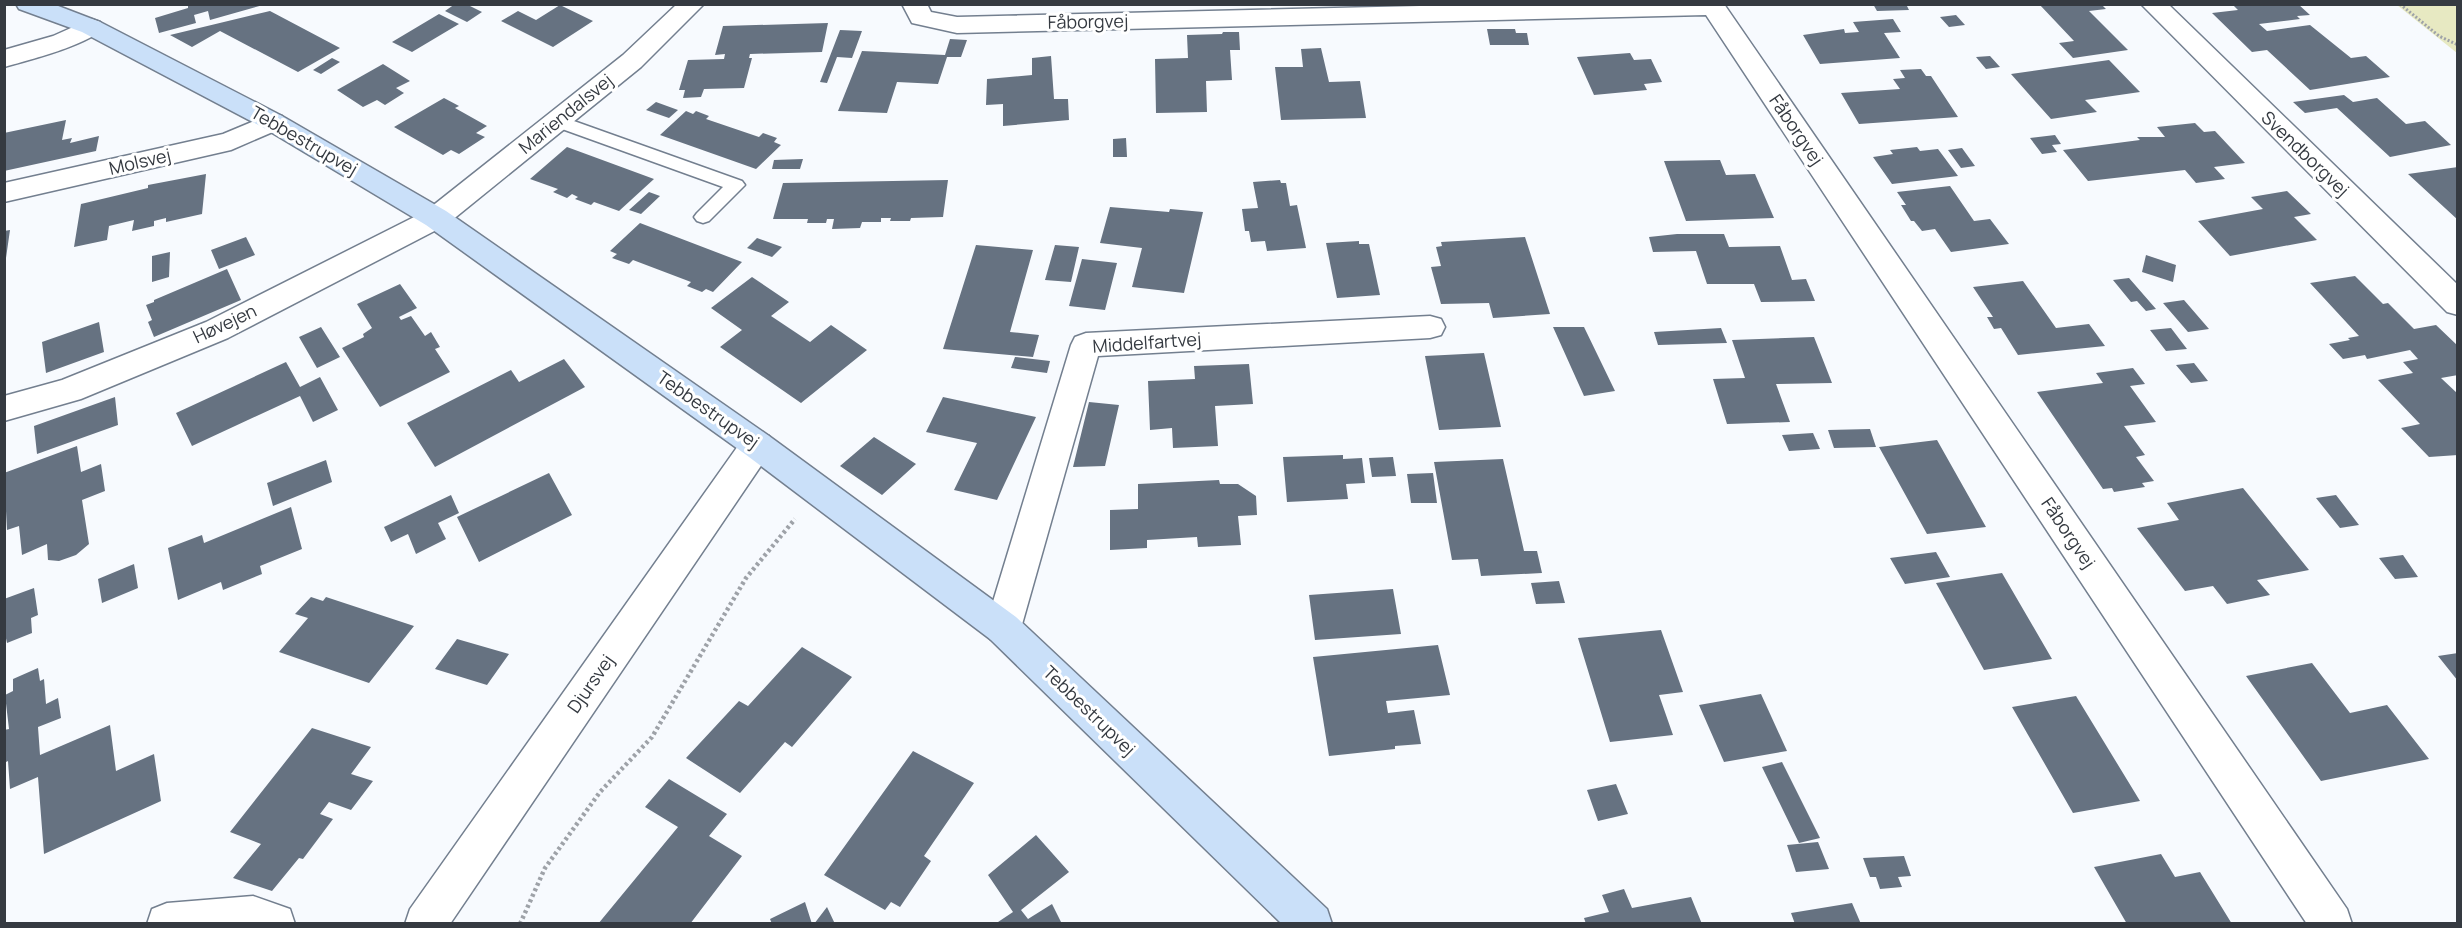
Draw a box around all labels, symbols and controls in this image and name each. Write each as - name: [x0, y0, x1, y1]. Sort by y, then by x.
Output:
- street label: Fåborgvej: [1047, 8, 1128, 34]
- street label: Mariendalsvej: [513, 68, 617, 159]
- street label: Fåborgvej: [1764, 89, 1829, 170]
- street label: Tebbestrupvej: [247, 100, 362, 180]
- street label: Svendborgvej: [2257, 105, 2355, 201]
- street label: Molsvej: [106, 142, 173, 180]
- street label: Høvejen: [189, 298, 260, 348]
- street label: Middelfartvej: [1092, 326, 1202, 358]
- street label: Tebbestrupvej: [653, 365, 764, 453]
- street label: Fåborgvej: [2036, 492, 2101, 573]
- street label: Djursvej: [561, 649, 619, 717]
- street label: Tebbestrupvej: [1038, 660, 1141, 760]

